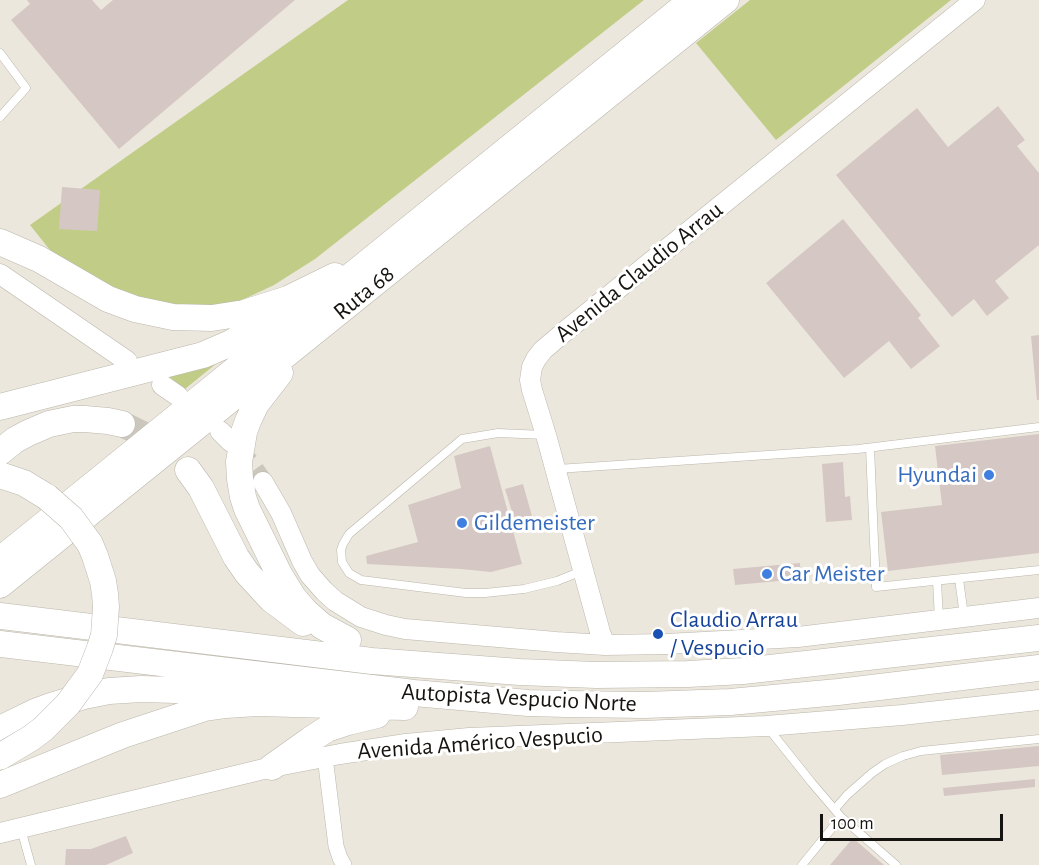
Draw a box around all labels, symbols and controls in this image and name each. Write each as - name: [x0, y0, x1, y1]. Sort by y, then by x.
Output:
- street label: Avenida Claudio Arrau: [549, 195, 729, 349]
- street label: Ruta 68: [328, 260, 400, 326]
- place label: Hyundai: [897, 461, 977, 489]
- marker: Hyundai: [982, 468, 996, 482]
- place label: Gildemeister: [474, 509, 595, 537]
- marker: Gildemeister: [455, 516, 469, 530]
- place label: Car Meister: [779, 560, 884, 588]
- marker: Car Meister: [760, 567, 774, 581]
- place label: Claudio Arrau / Vespucio: [670, 606, 798, 662]
- marker: Claudio Arrau / Vespucio: [651, 627, 665, 641]
- street label: Autopista Vespucio Norte: [401, 677, 637, 719]
- street label: Avenida Américo Vespucio: [356, 720, 604, 766]
- scale bar: [823, 802, 1006, 840]
- text: 100 m: [831, 815, 874, 833]

